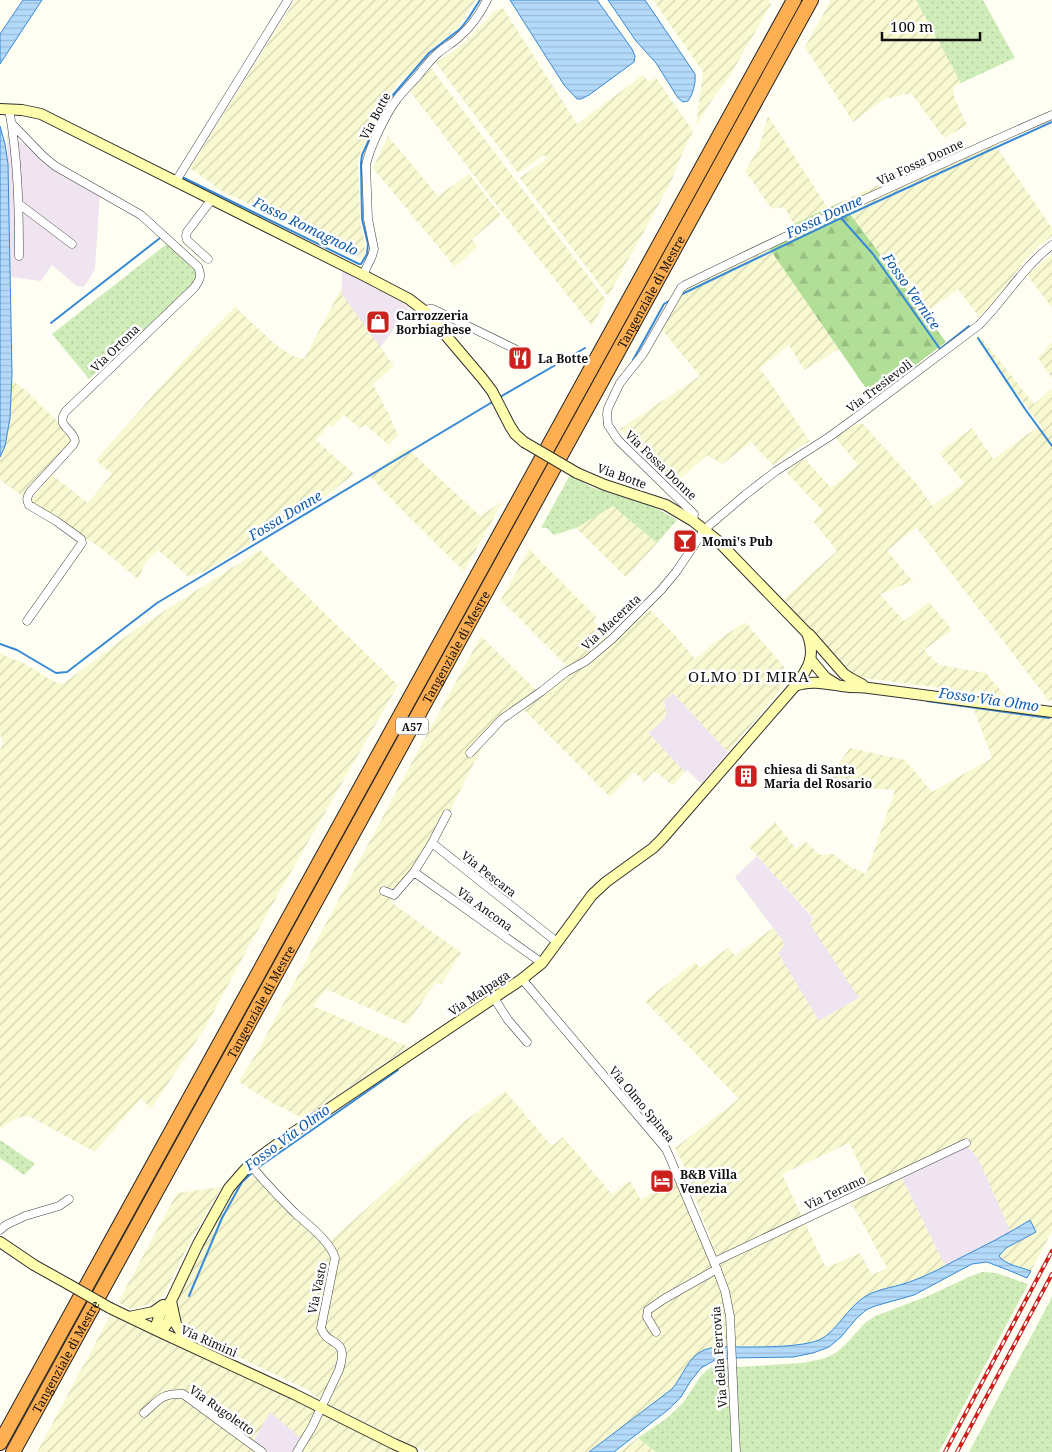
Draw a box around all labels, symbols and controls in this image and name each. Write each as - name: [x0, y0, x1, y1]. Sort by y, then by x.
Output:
- scale bar: [882, 10, 980, 42]
- text: 100 m: [890, 16, 933, 36]
- street label: Via Botte: [355, 89, 395, 143]
- street label: Via Fossa Donne: [874, 135, 966, 189]
- water label: Fossa Donne: [782, 190, 865, 242]
- water label: Fosso Romagnolo: [249, 192, 362, 260]
- street label: Tangenziale di Mestre: [613, 232, 688, 351]
- water label: Fosso Vernice: [878, 248, 945, 333]
- place label: Carrozzeria Borbiaghese: [396, 307, 471, 338]
- shop icon: Carrozzeria Borbiaghese: [365, 309, 391, 335]
- street label: Via Ortona: [87, 320, 143, 376]
- restaurant icon: La Botte: [507, 345, 533, 371]
- place label: La Botte: [538, 350, 588, 367]
- street label: Via Tresievoli: [843, 356, 916, 416]
- street label: Via Fossa Donne: [621, 426, 701, 504]
- street label: Via Botte: [595, 459, 649, 493]
- water label: Fossa Donne: [244, 486, 325, 545]
- bar icon: Momi's Pub: [672, 528, 698, 554]
- place label: Momi's Pub: [702, 533, 773, 550]
- street label: Tangenziale di Mestre: [418, 587, 493, 706]
- street label: Via Macerata: [578, 590, 645, 654]
- district label: OLMO DI MIRA: [688, 666, 810, 686]
- water label: Fosso Via Olmo: [937, 682, 1040, 715]
- road number: A57: [396, 718, 428, 734]
- place label: chiesa di Santa Maria del Rosario: [764, 761, 872, 792]
- building icon: chiesa di Santa Maria del Rosario: [733, 763, 759, 789]
- street label: Via Pescara: [458, 847, 520, 901]
- street label: Via Ancona: [454, 883, 517, 935]
- street label: Tangenziale di Mestre: [223, 942, 298, 1061]
- street label: Via Malpaga: [445, 966, 513, 1020]
- street label: Via Olmo Spinea: [605, 1062, 679, 1146]
- water label: Fosso Via Olmo: [240, 1100, 333, 1175]
- place label: B&B Villa Venezia: [680, 1166, 737, 1197]
- hotel icon: B&B Villa Venezia: [649, 1168, 675, 1194]
- street label: Via Teramo: [802, 1170, 868, 1214]
- street label: Via Vasto: [303, 1260, 331, 1315]
- street label: Tangenziale di Mestre: [28, 1297, 103, 1416]
- street label: Via della Ferrovia: [707, 1305, 731, 1408]
- street label: Via Rimini: [178, 1321, 240, 1361]
- street label: Via Rugoletto: [186, 1381, 258, 1439]

